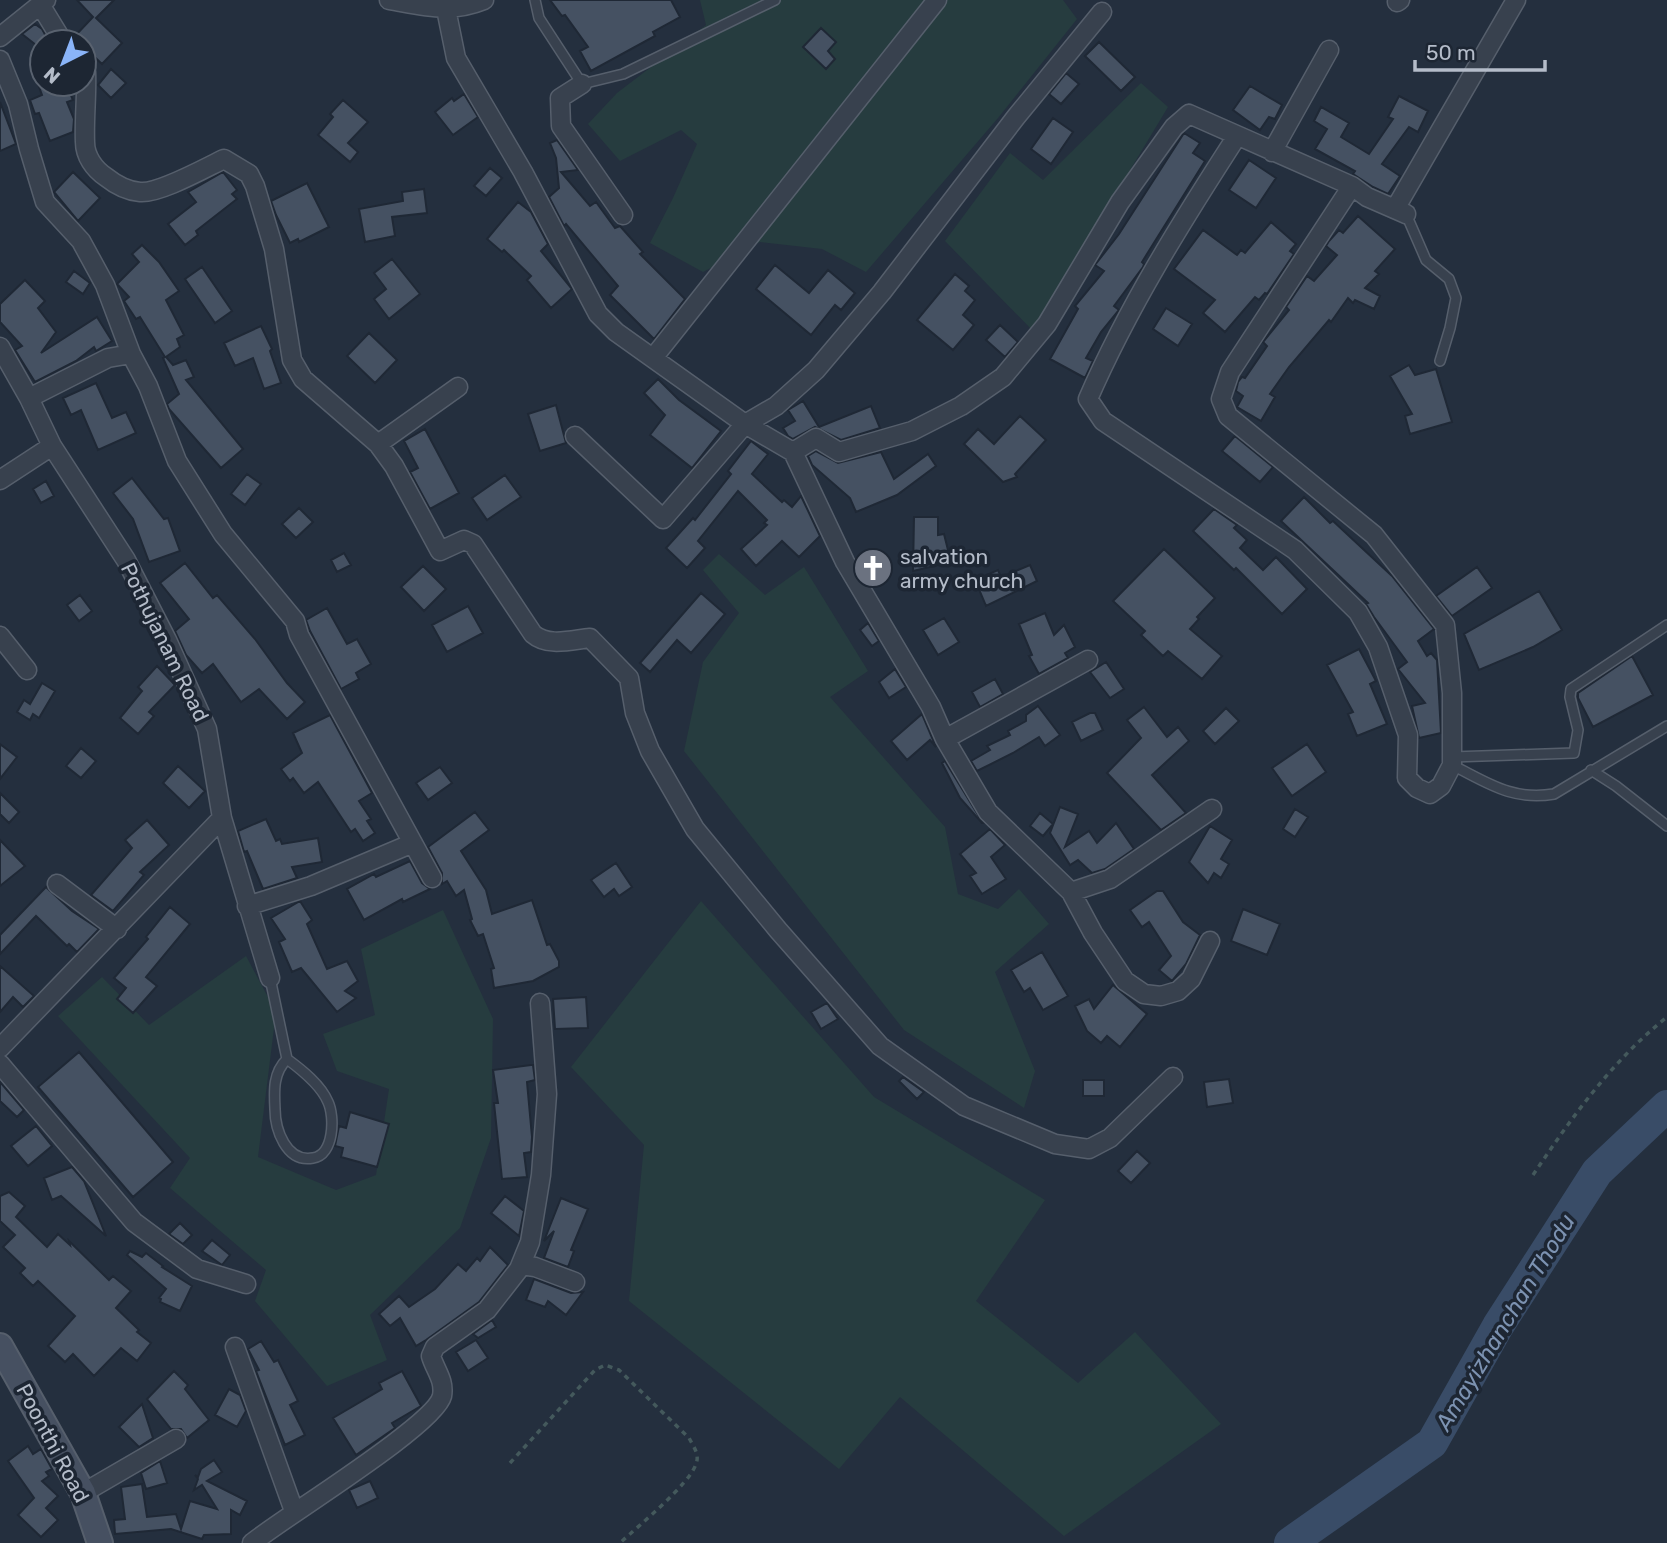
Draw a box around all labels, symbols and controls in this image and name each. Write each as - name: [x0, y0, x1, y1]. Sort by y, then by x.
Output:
- north arrow: [28, 28, 98, 98]
- scale bar: [1415, 28, 1544, 72]
- text: 50 m: [1426, 40, 1476, 65]
- text: N: [39, 62, 65, 88]
- place label: salvation army church: [900, 544, 1023, 593]
- church icon: salvation army church: [852, 547, 894, 589]
- street label: Pothujanam Road: [116, 558, 214, 726]
- water label: Amayizhanchan Thodu: [1429, 1209, 1581, 1436]
- street label: Poonthi Road: [11, 1379, 95, 1507]

